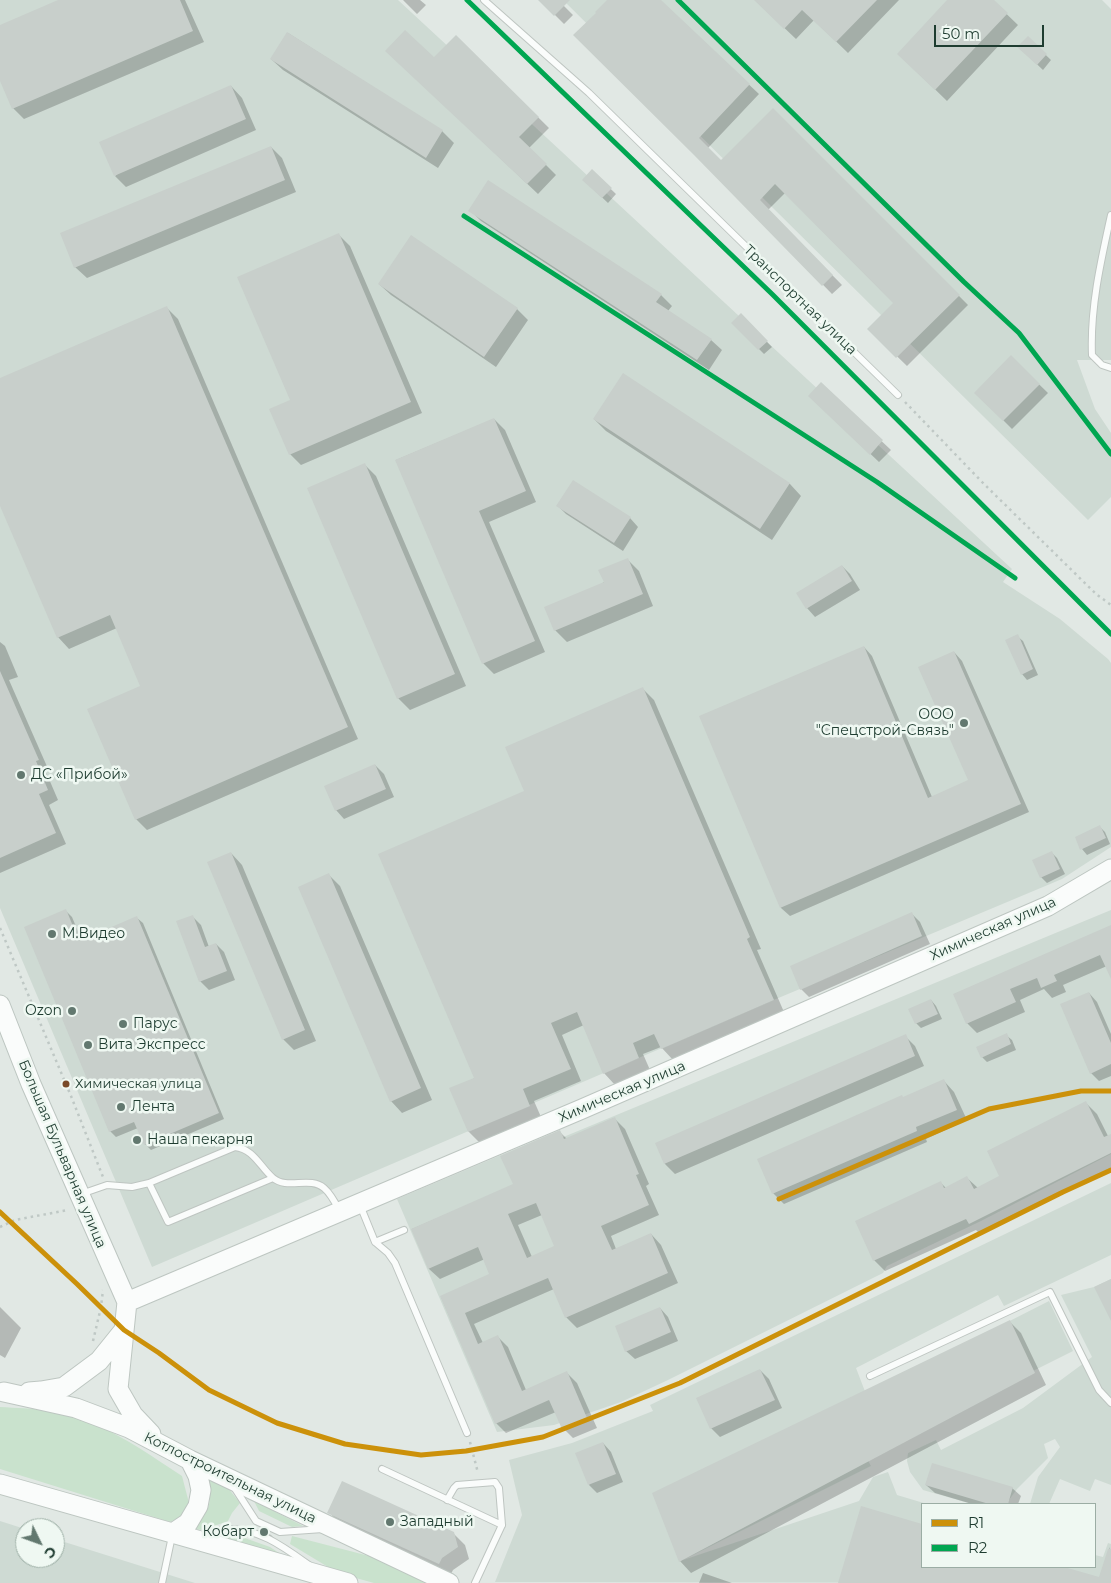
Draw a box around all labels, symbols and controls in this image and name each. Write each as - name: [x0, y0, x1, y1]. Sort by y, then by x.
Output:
- scale bar: [936, 15, 1046, 47]
- text: 50 m: [942, 24, 980, 43]
- street label: Транспортная улица: [740, 242, 860, 358]
- place label: ООО "Спецстрой-Связь": [816, 707, 954, 740]
- marker: ООО "Спецстрой-Связь": [958, 717, 970, 729]
- place label: ДC «Прибой»: [31, 767, 128, 783]
- marker: ДC «Прибой»: [15, 769, 27, 781]
- street label: Химическая улица: [927, 894, 1059, 964]
- place label: М.Видео: [62, 926, 125, 942]
- marker: М.Видео: [46, 928, 58, 940]
- place label: Ozon: [25, 1003, 62, 1019]
- marker: Ozon: [66, 1005, 78, 1017]
- place label: Парус: [133, 1016, 178, 1032]
- marker: Парус: [117, 1018, 129, 1030]
- place label: Вита Экспресс: [98, 1037, 206, 1053]
- marker: Вита Экспресс: [82, 1039, 94, 1051]
- street label: Большая Бульварная улица: [15, 1057, 109, 1251]
- street label: Химическая улица: [556, 1058, 688, 1126]
- place label: Химическая улица: [75, 1076, 201, 1092]
- marker: Химическая улица: [61, 1079, 71, 1089]
- place label: Лента: [131, 1099, 175, 1115]
- marker: Лента: [115, 1101, 127, 1113]
- place label: Наша пекарня: [147, 1132, 253, 1148]
- marker: Наша пекарня: [131, 1134, 143, 1146]
- street label: Котлостроительная улица: [141, 1429, 319, 1527]
- legend: [921, 1503, 1096, 1568]
- text: R1: [968, 1513, 984, 1532]
- place label: Западный: [400, 1514, 474, 1530]
- marker: Западный: [384, 1516, 396, 1528]
- north arrow: [15, 1518, 65, 1568]
- place label: Кобарт: [202, 1524, 254, 1540]
- marker: Кобарт: [258, 1526, 270, 1538]
- text: R2: [968, 1538, 987, 1557]
- text: С: [40, 1543, 61, 1562]

